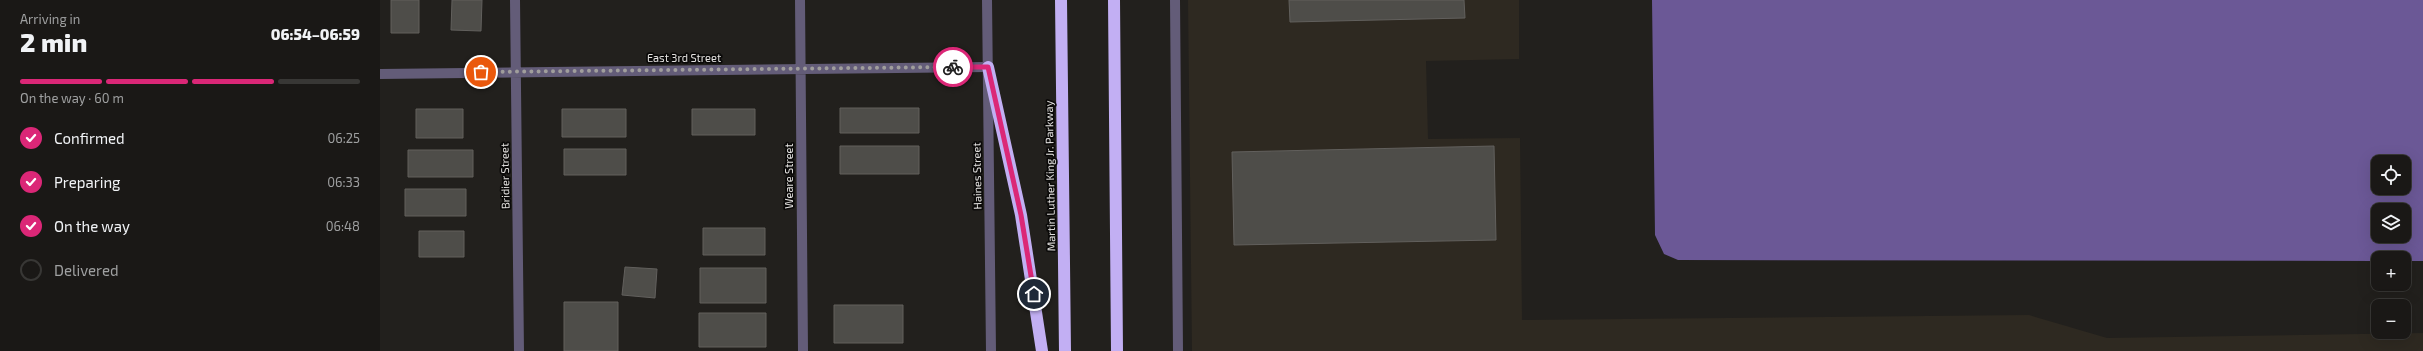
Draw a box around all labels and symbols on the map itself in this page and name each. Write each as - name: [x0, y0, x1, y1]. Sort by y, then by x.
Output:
- courier: [933, 47, 973, 87]
- street label: East 3rd Street: [647, 51, 721, 64]
- pin: [464, 55, 498, 89]
- street label: Martin Luther King Jr. Parkway: [1042, 100, 1057, 252]
- street label: Haines Street: [969, 142, 984, 210]
- street label: Bridier Street: [497, 143, 512, 209]
- street label: Weare Street: [782, 143, 795, 209]
- pin: [1017, 277, 1051, 311]

